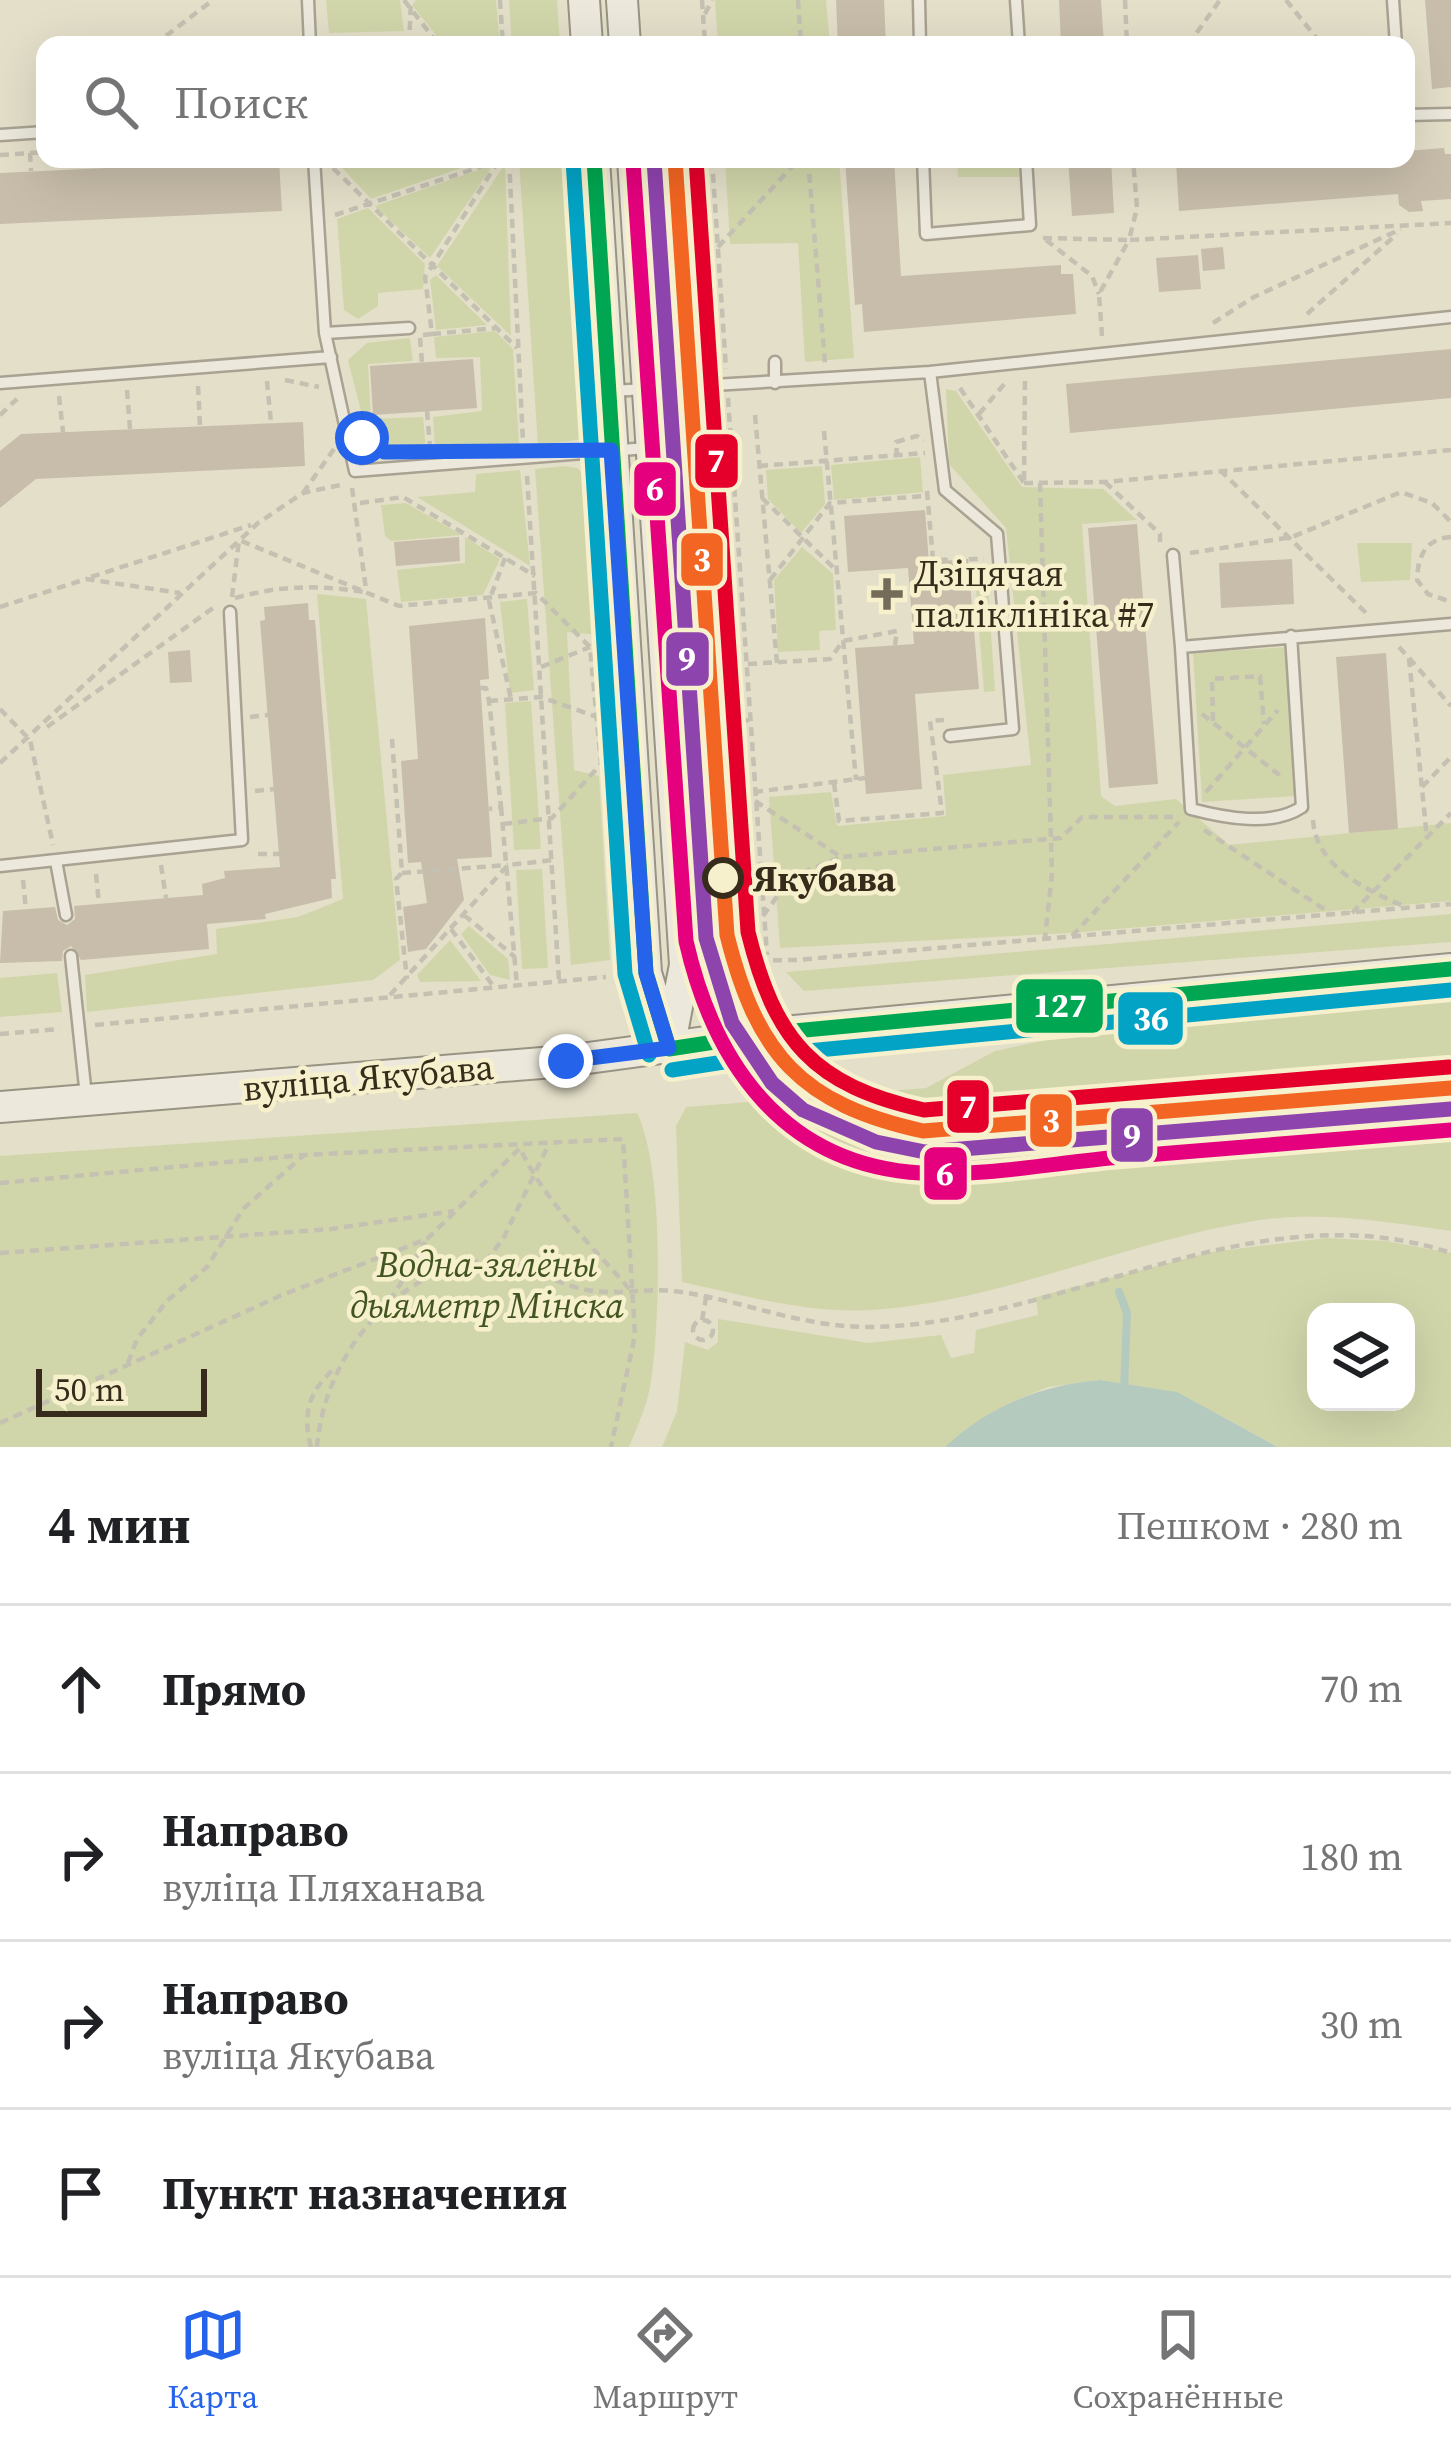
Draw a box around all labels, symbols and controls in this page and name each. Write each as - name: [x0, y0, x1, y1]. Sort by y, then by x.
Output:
- search box: [36, 36, 1415, 168]
- icon: search: [78, 69, 144, 135]
- text: Поиск: [174, 71, 308, 133]
- route start: [335, 411, 389, 465]
- line badge: 7: [693, 432, 740, 490]
- text: 7: [707, 438, 725, 483]
- line badge: 6: [632, 460, 678, 518]
- text: 6: [646, 466, 664, 511]
- line badge: 3: [679, 531, 725, 588]
- text: 3: [693, 537, 711, 582]
- place label: Дзіцячая паліклініка #7: [914, 549, 1154, 639]
- marker: Дзіцячая паліклініка #7: [871, 578, 903, 610]
- line badge: 9: [664, 630, 711, 688]
- text: 9: [678, 636, 696, 681]
- place label: Якубава: [753, 854, 897, 903]
- marker: Якубава: [704, 859, 742, 897]
- line badge: 127: [1014, 977, 1105, 1035]
- text: 127: [1033, 983, 1087, 1028]
- line badge: 36: [1116, 990, 1185, 1047]
- text: 36: [1133, 996, 1169, 1041]
- route end: [539, 1034, 593, 1088]
- street label: вуліца Якубава: [240, 1042, 496, 1113]
- line badge: 7: [945, 1078, 991, 1135]
- text: 7: [959, 1084, 977, 1129]
- line badge: 3: [1028, 1092, 1074, 1149]
- text: 3: [1042, 1098, 1060, 1143]
- line badge: 9: [1109, 1106, 1155, 1164]
- text: 9: [1123, 1113, 1141, 1158]
- line badge: 6: [922, 1145, 969, 1202]
- text: 6: [936, 1151, 954, 1196]
- park label: Водна-зялёны дыяметр Мінска: [350, 1240, 624, 1330]
- map controls: [1307, 1303, 1415, 1411]
- button: layers: [1307, 1303, 1415, 1411]
- scale bar: [36, 1363, 207, 1416]
- text: 50 m: [54, 1367, 124, 1412]
- text: 4 мин: [48, 1490, 191, 1560]
- text: Пешком · 280 m: [1117, 1499, 1403, 1552]
- icon: ahead: [48, 1656, 114, 1722]
- text: Прямо: [162, 1658, 306, 1720]
- text: 70 m: [1320, 1662, 1403, 1715]
- text: Направо: [162, 1799, 349, 1861]
- icon: right: [48, 1824, 114, 1890]
- text: 180 m: [1300, 1830, 1403, 1883]
- text: вуліца Пляханава: [162, 1861, 485, 1914]
- text: Направо: [162, 1967, 349, 2029]
- icon: right: [48, 1992, 114, 2058]
- text: 30 m: [1320, 1998, 1403, 2051]
- text: вуліца Якубава: [162, 2029, 435, 2082]
- icon: arrive: [48, 2160, 114, 2226]
- text: Пункт назначения: [162, 2162, 568, 2224]
- tab: Карта: [167, 2302, 258, 2419]
- tab: Маршрут: [593, 2302, 738, 2419]
- tab: Сохранённые: [1073, 2302, 1284, 2419]

